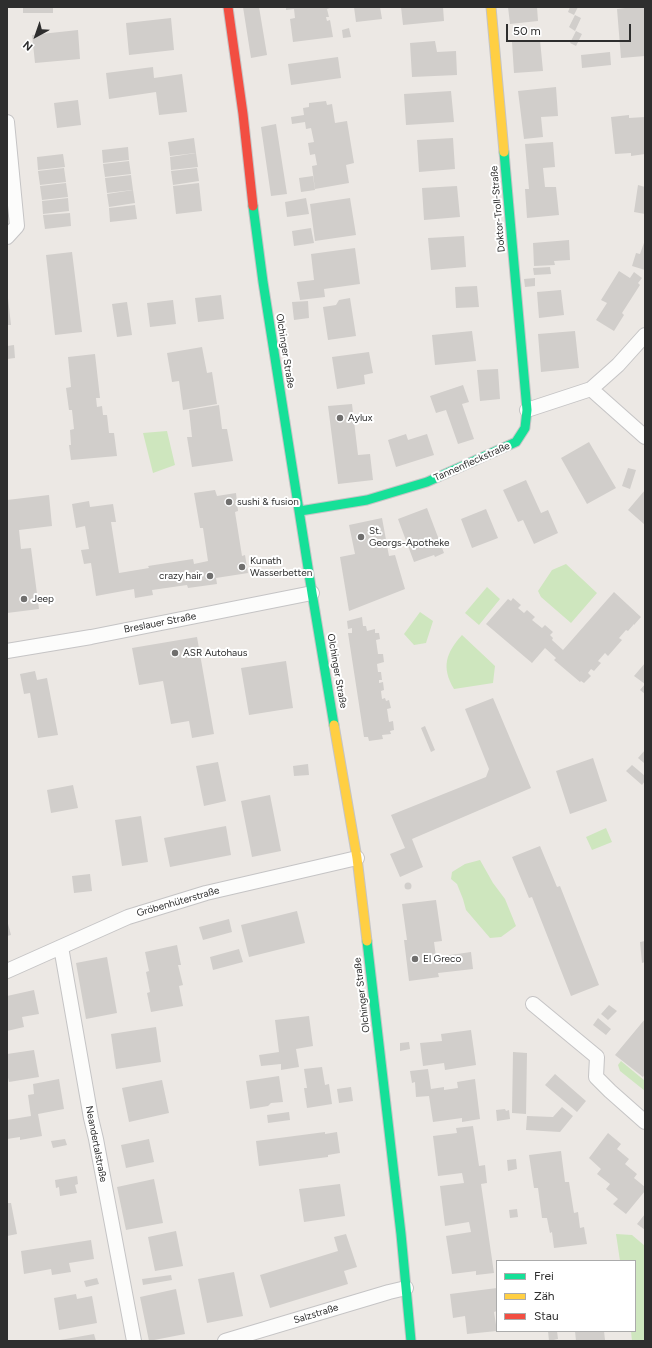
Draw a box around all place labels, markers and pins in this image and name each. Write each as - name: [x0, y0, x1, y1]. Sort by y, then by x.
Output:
- place label: Aylux: [348, 412, 372, 424]
- marker: Aylux: [335, 413, 345, 423]
- place label: sushi & fusion: [237, 496, 299, 508]
- marker: sushi & fusion: [224, 497, 234, 507]
- place label: St. Georgs-Apotheke: [369, 525, 449, 548]
- marker: St. Georgs-Apotheke: [356, 532, 366, 542]
- place label: Kunath Wasserbetten: [250, 555, 312, 578]
- marker: Kunath Wasserbetten: [237, 562, 247, 572]
- place label: crazy hair: [159, 570, 202, 582]
- marker: crazy hair: [205, 571, 215, 581]
- place label: Jeep: [32, 593, 54, 605]
- marker: Jeep: [19, 594, 29, 604]
- place label: ASR Autohaus: [183, 647, 247, 659]
- marker: ASR Autohaus: [170, 648, 180, 658]
- place label: El Greco: [423, 953, 461, 965]
- marker: El Greco: [410, 954, 420, 964]

